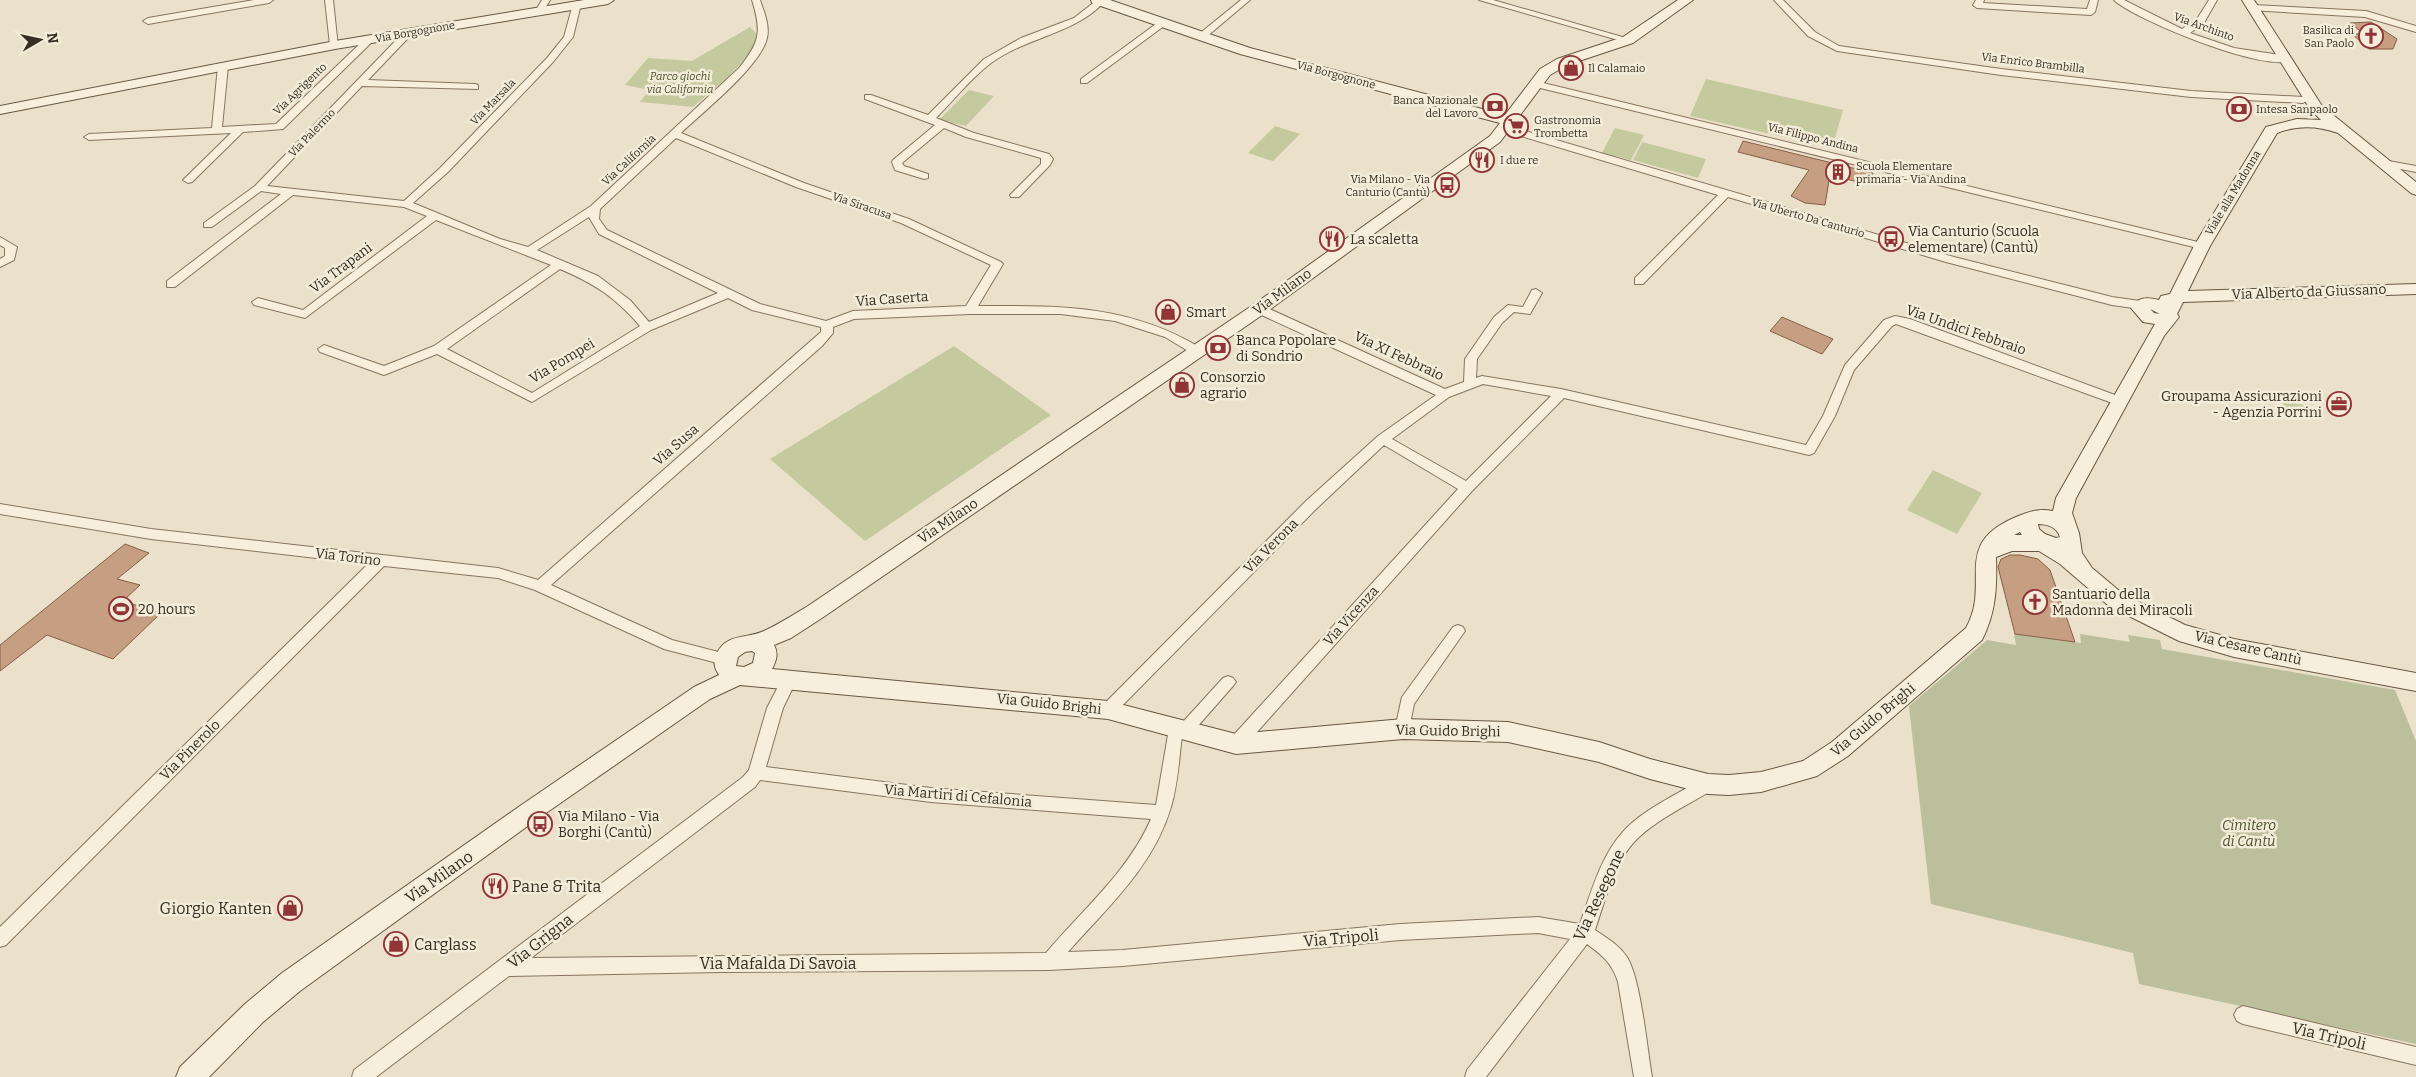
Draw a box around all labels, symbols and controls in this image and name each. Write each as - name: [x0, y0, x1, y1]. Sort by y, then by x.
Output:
- street label: Via Archinto: [2172, 10, 2236, 44]
- north arrow: [15, 15, 65, 65]
- street label: Via Borgognone: [374, 19, 456, 45]
- church icon: Basilica di San Paolo: [2358, 23, 2384, 49]
- place label: Basilica di San Paolo: [2303, 24, 2355, 50]
- text: N: [43, 31, 62, 45]
- street label: Via Enrico Brambilla: [1981, 50, 2085, 76]
- shop icon: Il Calamaio: [1558, 55, 1584, 81]
- street label: Via Borgognone: [1295, 58, 1377, 92]
- street label: Via Agrigento: [271, 60, 329, 118]
- place label: Il Calamaio: [1588, 62, 1645, 75]
- park label: Parco giochi via California: [647, 70, 713, 96]
- street label: Via Marsala: [468, 76, 518, 128]
- bank icon: Banca Nazionale del Lavoro: [1482, 93, 1508, 119]
- place label: Banca Nazionale del Lavoro: [1393, 94, 1478, 120]
- bank icon: Intesa Sanpaolo: [2226, 96, 2252, 122]
- place label: Intesa Sanpaolo: [2256, 103, 2338, 116]
- street label: Via Palermo: [286, 106, 338, 160]
- supermarket icon: Gastronomia Trombetta: [1503, 113, 1529, 139]
- place label: Gastronomia Trombetta: [1534, 114, 1601, 140]
- street label: Via Filippo Andina: [1766, 120, 1860, 156]
- street label: Via California: [599, 132, 659, 188]
- restaurant icon: I due re: [1469, 147, 1495, 173]
- street label: Viale alla Madonna: [2203, 148, 2263, 238]
- place label: I due re: [1500, 154, 1538, 167]
- building icon: Scuola Elementare primaria - Via Andina: [1825, 159, 1851, 185]
- place label: Scuola Elementare primaria - Via Andina: [1856, 160, 1966, 186]
- bus stop icon: Via Milano - Via Canturio (Cantù): [1434, 172, 1460, 198]
- place label: Via Milano - Via Canturio (Cantù): [1345, 173, 1430, 199]
- street label: Via Siracusa: [831, 190, 893, 222]
- street label: Via Uberto Da Canturio: [1750, 196, 1866, 240]
- place label: Via Canturio (Scuola elementare) (Cantù): [1908, 223, 2040, 256]
- restaurant icon: La scaletta: [1319, 226, 1345, 252]
- bus stop icon: Via Canturio (Scuola elementare) (Cantù): [1878, 226, 1904, 252]
- place label: La scaletta: [1350, 231, 1419, 248]
- street label: Via Trapani: [306, 239, 376, 297]
- street label: Via Milano: [1249, 265, 1315, 319]
- street label: Via Alberto da Giussano: [2231, 281, 2387, 303]
- street label: Via Caserta: [855, 288, 929, 310]
- shop icon: Smart: [1155, 299, 1181, 325]
- street label: Via Undici Febbraio: [1904, 301, 2028, 359]
- place label: Smart: [1186, 304, 1226, 321]
- street label: Via XI Febbraio: [1351, 328, 1447, 384]
- place label: Banca Popolare di Sondrio: [1236, 332, 1336, 365]
- street label: Via Pompei: [526, 335, 598, 387]
- bank icon: Banca Popolare di Sondrio: [1205, 335, 1231, 361]
- place label: Consorzio agrario: [1200, 369, 1265, 402]
- shop icon: Consorzio agrario: [1169, 372, 1195, 398]
- place label: Groupama Assicurazioni - Agenzia Porrini: [2161, 388, 2322, 421]
- office icon: Groupama Assicurazioni - Agenzia Porrini: [2326, 391, 2352, 417]
- street label: Via Susa: [650, 420, 702, 469]
- street label: Via Milano: [915, 495, 981, 547]
- street label: Via Verona: [1240, 515, 1302, 577]
- street label: Via Torino: [314, 545, 382, 569]
- street label: Via Vicenza: [1320, 582, 1382, 649]
- place label: Santuario della Madonna dei Miracoli: [2052, 586, 2193, 619]
- church icon: Santuario della Madonna dei Miracoli: [2022, 589, 2048, 615]
- sports icon: 20 hours: [108, 596, 134, 622]
- place label: 20 hours: [138, 601, 196, 618]
- street label: Via Cesare Cantù: [2193, 627, 2304, 669]
- street label: Via Guido Brighi: [1827, 680, 1919, 760]
- street label: Via Guido Brighi: [996, 690, 1102, 718]
- street label: Via Pinerolo: [156, 716, 224, 784]
- street label: Via Guido Brighi: [1395, 722, 1501, 740]
- street label: Via Martiri di Cefalonia: [883, 781, 1033, 811]
- place label: Via Milano - Via Borghi (Cantù): [558, 808, 660, 841]
- bus stop icon: Via Milano - Via Borghi (Cantù): [527, 811, 553, 837]
- park label: Cimitero di Cantù: [2222, 817, 2276, 850]
- street label: Via Resegone: [1569, 846, 1629, 944]
- street label: Via Milano: [401, 847, 477, 907]
- restaurant icon: Pane & Trita: [482, 873, 508, 899]
- place label: Pane & Trita: [512, 877, 601, 896]
- shop icon: Giorgio Kanten: [277, 895, 303, 921]
- place label: Giorgio Kanten: [160, 899, 272, 918]
- street label: Via Grigna: [503, 909, 577, 972]
- street label: Via Tripoli: [1303, 925, 1380, 951]
- shop icon: Carglass: [383, 931, 409, 957]
- place label: Carglass: [414, 935, 477, 954]
- street label: Via Mafalda Di Savoia: [699, 954, 857, 973]
- street label: Via Tripoli: [2290, 1018, 2368, 1054]

